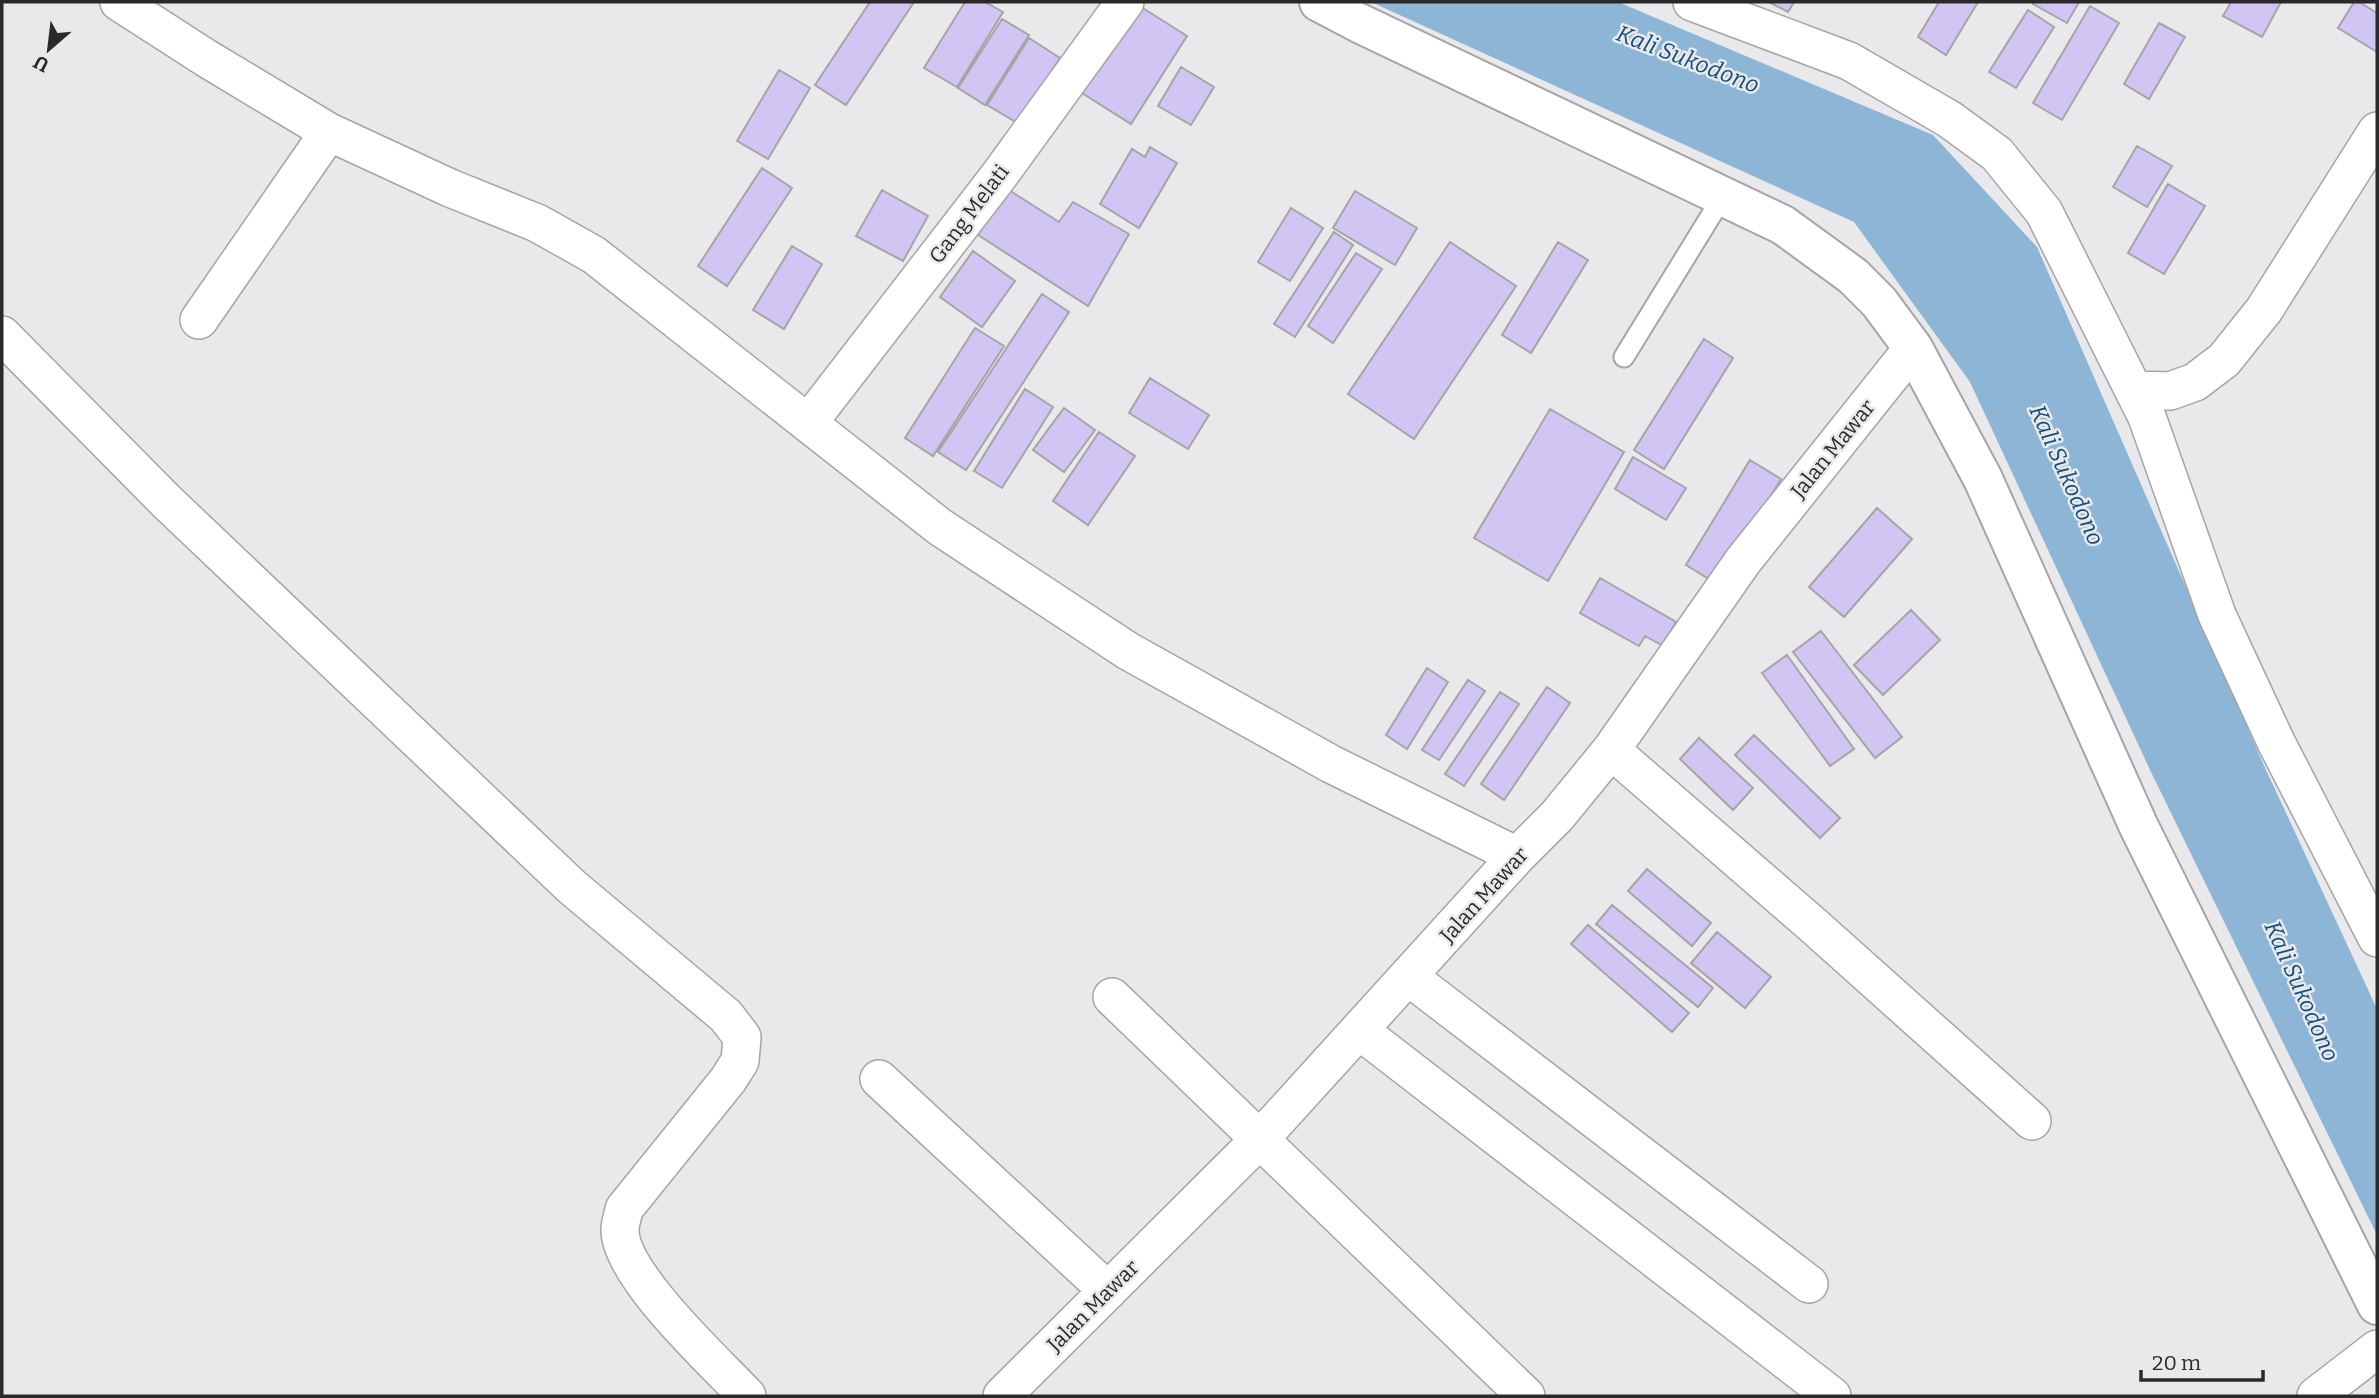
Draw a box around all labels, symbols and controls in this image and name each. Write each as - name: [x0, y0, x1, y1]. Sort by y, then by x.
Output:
- north arrow: [14, 14, 84, 84]
- water label: Kali Sukodono: [1613, 19, 1763, 99]
- text: U: [30, 50, 53, 77]
- street label: Gang Melati: [923, 159, 1015, 269]
- street label: Jalan Mawar: [1785, 394, 1881, 504]
- water label: Kali Sukodono: [2024, 401, 2110, 549]
- street label: Jalan Mawar: [1434, 842, 1534, 949]
- water label: Kali Sukodono: [2259, 917, 2345, 1065]
- street label: Jalan Mawar: [1041, 1255, 1144, 1358]
- scale bar: [2141, 1338, 2264, 1382]
- text: 20 m: [2152, 1350, 2201, 1376]

